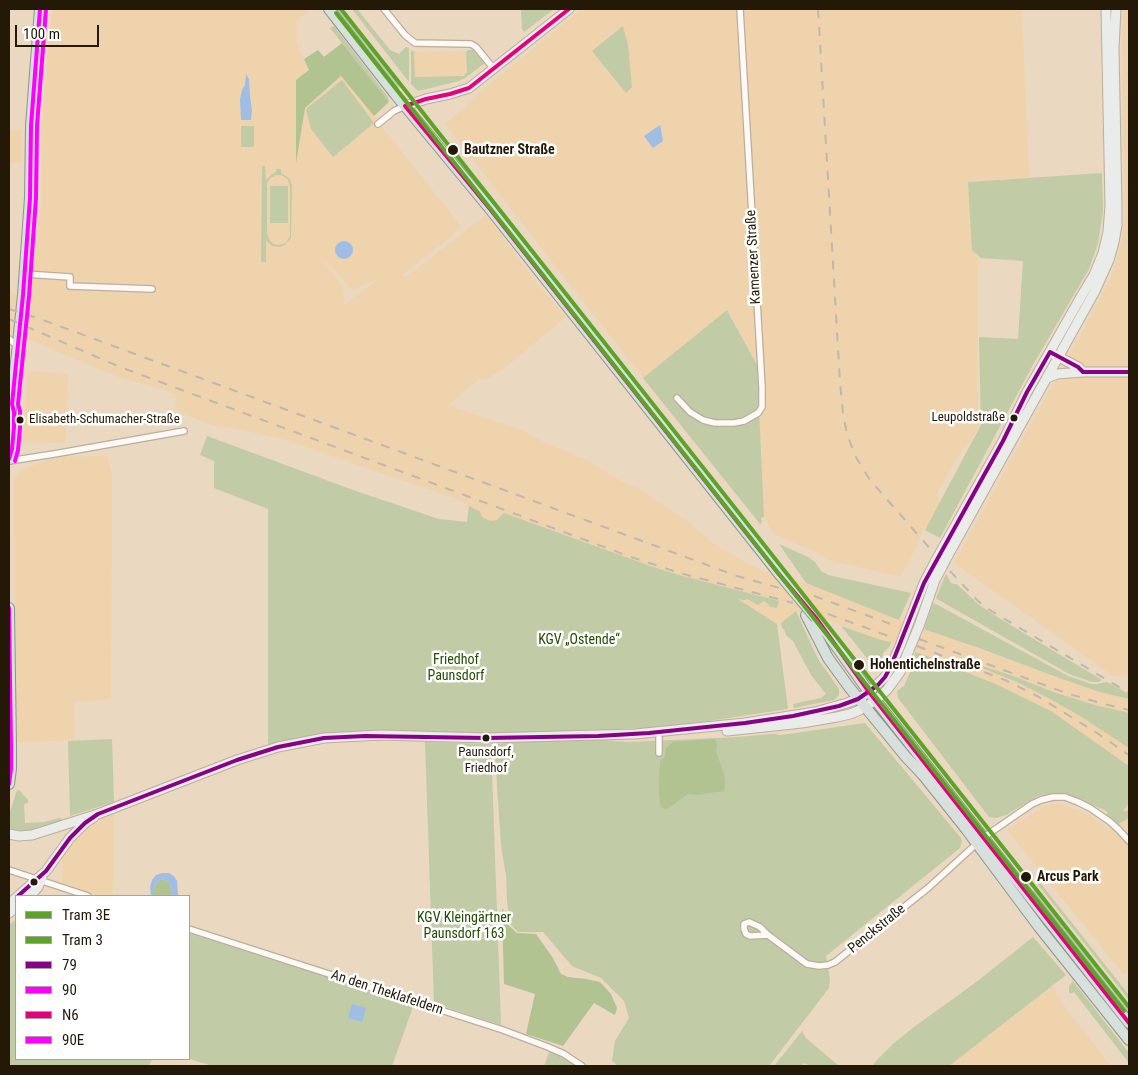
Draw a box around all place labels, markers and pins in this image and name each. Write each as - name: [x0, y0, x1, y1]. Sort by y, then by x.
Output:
- place label: Bautzner Straße: [464, 142, 555, 158]
- marker: Bautzner Straße: [446, 143, 460, 157]
- place label: Leupoldstraße: [931, 410, 1005, 426]
- place label: Elisabeth-Schumacher-Straße: [29, 412, 180, 428]
- marker: Leupoldstraße: [1009, 413, 1019, 423]
- marker: Elisabeth-Schumacher-Straße: [15, 415, 25, 425]
- place label: Hohentichelnstraße: [870, 657, 980, 673]
- marker: Hohentichelnstraße: [852, 658, 866, 672]
- marker: Paunsdorf, Friedhof: [481, 733, 491, 743]
- place label: Paunsdorf, Friedhof: [458, 745, 514, 776]
- place label: Arcus Park: [1037, 869, 1099, 885]
- marker: Arcus Park: [1019, 870, 1033, 884]
- unlabelled marker: [29, 877, 39, 887]

